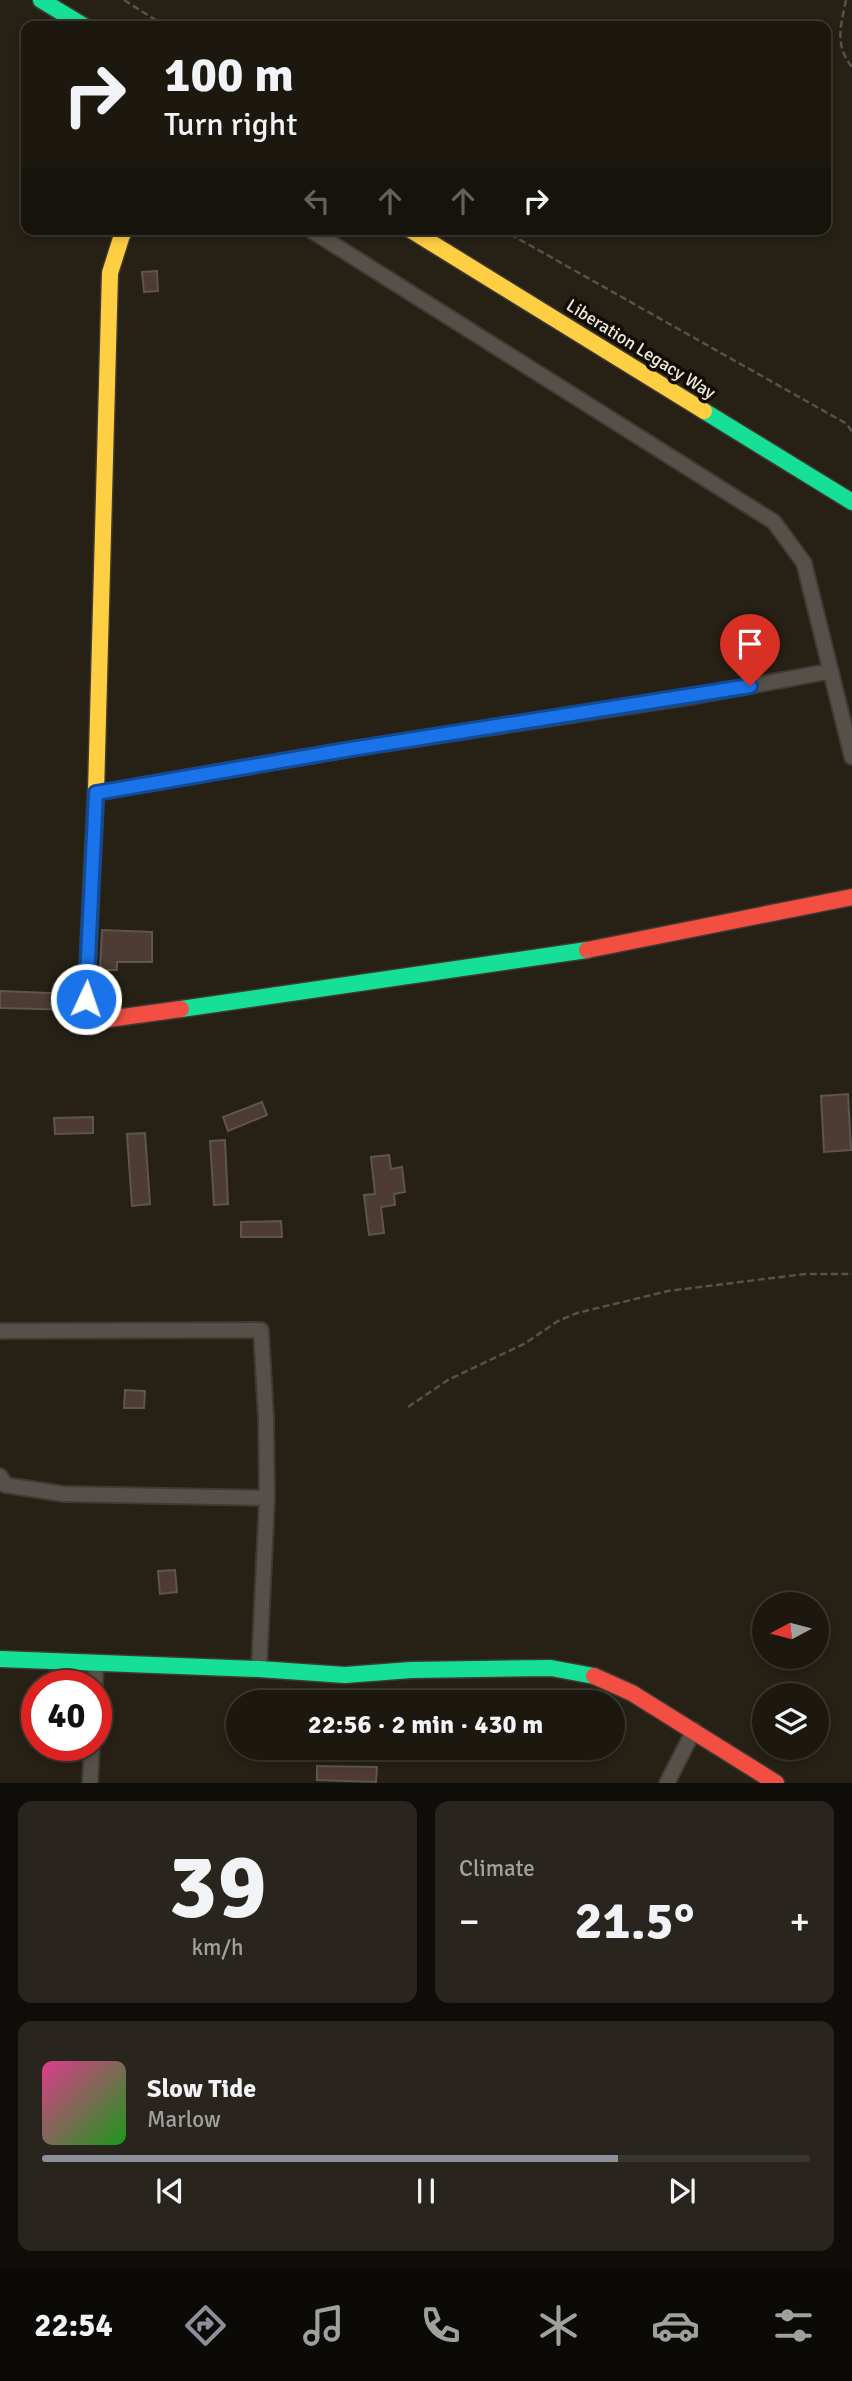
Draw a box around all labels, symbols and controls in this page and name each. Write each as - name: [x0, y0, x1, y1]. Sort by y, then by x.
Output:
- text: 100 m: [164, 45, 294, 105]
- icon: right: [49, 49, 140, 140]
- text: Turn right: [164, 105, 297, 144]
- icon: left: [298, 182, 336, 220]
- icon: ahead: [371, 182, 409, 220]
- icon: ahead: [444, 182, 482, 220]
- icon: right: [517, 182, 555, 220]
- street label: Liberation Legacy Way: [562, 294, 720, 404]
- pin: [720, 614, 780, 686]
- icon: arrive: [731, 625, 769, 663]
- position arrow: [49, 962, 123, 1036]
- north arrow: [752, 1592, 830, 1670]
- map controls: [752, 1592, 829, 1760]
- speed limit sign: 40: [21, 1670, 112, 1761]
- button: layers: [752, 1683, 829, 1760]
- text: 22:56 · 2 min · 430 m: [308, 1709, 543, 1741]
- text: 39: [168, 1831, 267, 1944]
- text: Climate: [459, 1854, 535, 1883]
- text: 21.5°: [575, 1889, 694, 1953]
- text: −: [459, 1898, 480, 1945]
- text: +: [789, 1898, 810, 1945]
- text: km/h: [191, 1933, 244, 1962]
- text: Slow Tide: [147, 2073, 256, 2105]
- text: Marlow: [147, 2105, 221, 2134]
- icon: previous: [151, 2172, 189, 2210]
- icon: pause: [407, 2172, 445, 2210]
- icon: next: [663, 2172, 701, 2210]
- icon: directions: [181, 2301, 230, 2350]
- icon: music: [299, 2301, 348, 2350]
- icon: phone: [416, 2301, 465, 2350]
- icon: climate: [534, 2301, 583, 2350]
- icon: car: [651, 2301, 700, 2350]
- icon: filters: [769, 2301, 818, 2350]
- text: 22:54: [34, 2306, 113, 2345]

